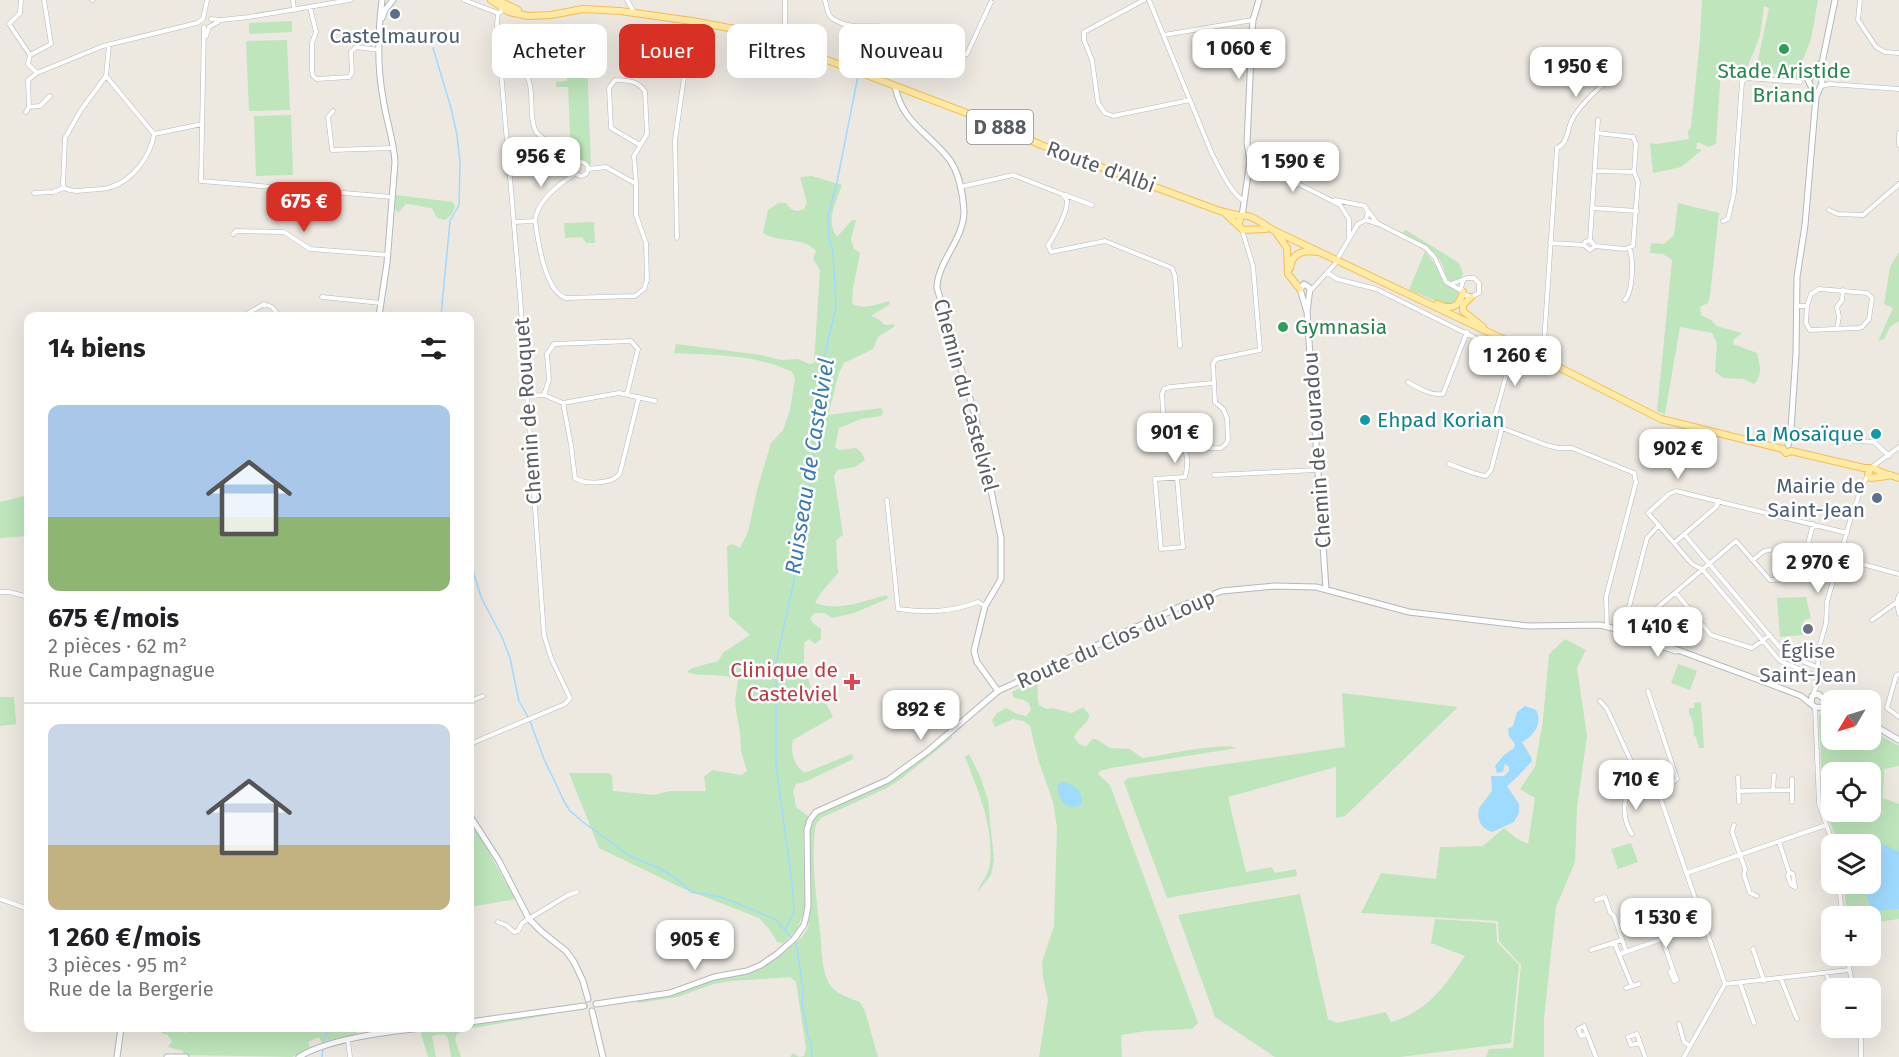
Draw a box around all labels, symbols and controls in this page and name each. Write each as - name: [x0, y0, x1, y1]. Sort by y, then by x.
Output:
- marker: Castelmaurou: [388, 7, 402, 21]
- place label: Castelmaurou: [329, 23, 461, 49]
- chip: Acheter: [492, 24, 607, 78]
- chip: Louer: [619, 24, 715, 78]
- chip: Filtres: [727, 24, 827, 78]
- chip: Nouveau: [839, 24, 965, 78]
- pin: 1 060 €: [1184, 29, 1294, 80]
- text: 1 060 €: [1206, 36, 1272, 60]
- marker: Stade Aristide Briand: [1777, 42, 1791, 56]
- pin: 1 950 €: [1521, 47, 1631, 98]
- text: 1 950 €: [1544, 54, 1608, 78]
- place label: Stade Aristide Briand: [1717, 58, 1851, 108]
- road number: D 888: [967, 110, 1033, 144]
- street label: Route d'Albi: [1043, 135, 1159, 199]
- pin: 956 €: [499, 137, 583, 188]
- pin: 1 590 €: [1238, 142, 1348, 193]
- text: 956 €: [516, 144, 566, 168]
- text: 1 590 €: [1261, 149, 1325, 173]
- pin: 675 €: [262, 182, 346, 233]
- text: 675 €: [280, 189, 328, 213]
- street label: Chemin du Castelviel: [928, 296, 1004, 494]
- place label: Gymnasia: [1295, 314, 1387, 340]
- street label: Chemin de Rouquet: [508, 316, 548, 505]
- marker: Gymnasia: [1276, 320, 1290, 334]
- icon: filters: [417, 332, 450, 365]
- text: 14 biens: [48, 333, 146, 364]
- pin: 1 260 €: [1460, 336, 1570, 387]
- text: 1 260 €: [1483, 343, 1547, 367]
- street label: Chemin de Louradou: [1297, 351, 1337, 549]
- water label: Ruisseau de Castelviel: [779, 356, 840, 576]
- place label: Ehpad Korian: [1377, 407, 1504, 433]
- pin: 901 €: [1133, 413, 1217, 464]
- marker: Ehpad Korian: [1358, 413, 1372, 427]
- text: 901 €: [1151, 420, 1199, 444]
- place label: La Mosaïque: [1745, 421, 1864, 447]
- marker: La Mosaïque: [1869, 427, 1883, 441]
- pin: 902 €: [1636, 429, 1720, 480]
- text: 902 €: [1653, 436, 1703, 460]
- icon: home: [195, 444, 303, 552]
- place label: Mairie de Saint-Jean: [1768, 473, 1865, 523]
- marker: Mairie de Saint-Jean: [1870, 491, 1884, 505]
- pin: 2 970 €: [1763, 543, 1873, 594]
- text: 2 970 €: [1786, 550, 1850, 574]
- street label: Route du Clos du Loup: [1013, 584, 1219, 694]
- text: 675 €/mois: [48, 603, 179, 634]
- pin: 1 410 €: [1603, 607, 1713, 658]
- text: 1 410 €: [1627, 614, 1689, 638]
- marker: Église Saint-Jean: [1801, 622, 1815, 636]
- text: 2 pièces · 62 m²: [48, 634, 187, 658]
- place label: Église Saint-Jean: [1759, 638, 1857, 688]
- place label: Clinique de Castelviel: [730, 657, 838, 707]
- text: Rue Campagnague: [48, 658, 215, 682]
- marker: Clinique de Castelviel: [843, 673, 861, 691]
- pin: 892 €: [879, 690, 963, 741]
- north arrow: [1821, 690, 1881, 750]
- map controls: [1821, 690, 1881, 1038]
- text: 892 €: [897, 697, 945, 721]
- pin: 710 €: [1594, 760, 1678, 811]
- button: locate: [1821, 762, 1881, 822]
- icon: home: [195, 763, 303, 871]
- text: 710 €: [1613, 767, 1659, 791]
- button: layers: [1821, 834, 1881, 894]
- pin: 1 530 €: [1611, 898, 1721, 949]
- text: 1 530 €: [1634, 905, 1698, 929]
- button: +: [1821, 906, 1881, 966]
- pin: 905 €: [653, 920, 737, 971]
- text: 1 260 €/mois: [48, 922, 201, 953]
- text: 905 €: [670, 927, 720, 951]
- text: 3 pièces · 95 m²: [48, 953, 187, 977]
- text: Rue de la Bergerie: [48, 977, 214, 1001]
- button: −: [1821, 978, 1881, 1038]

